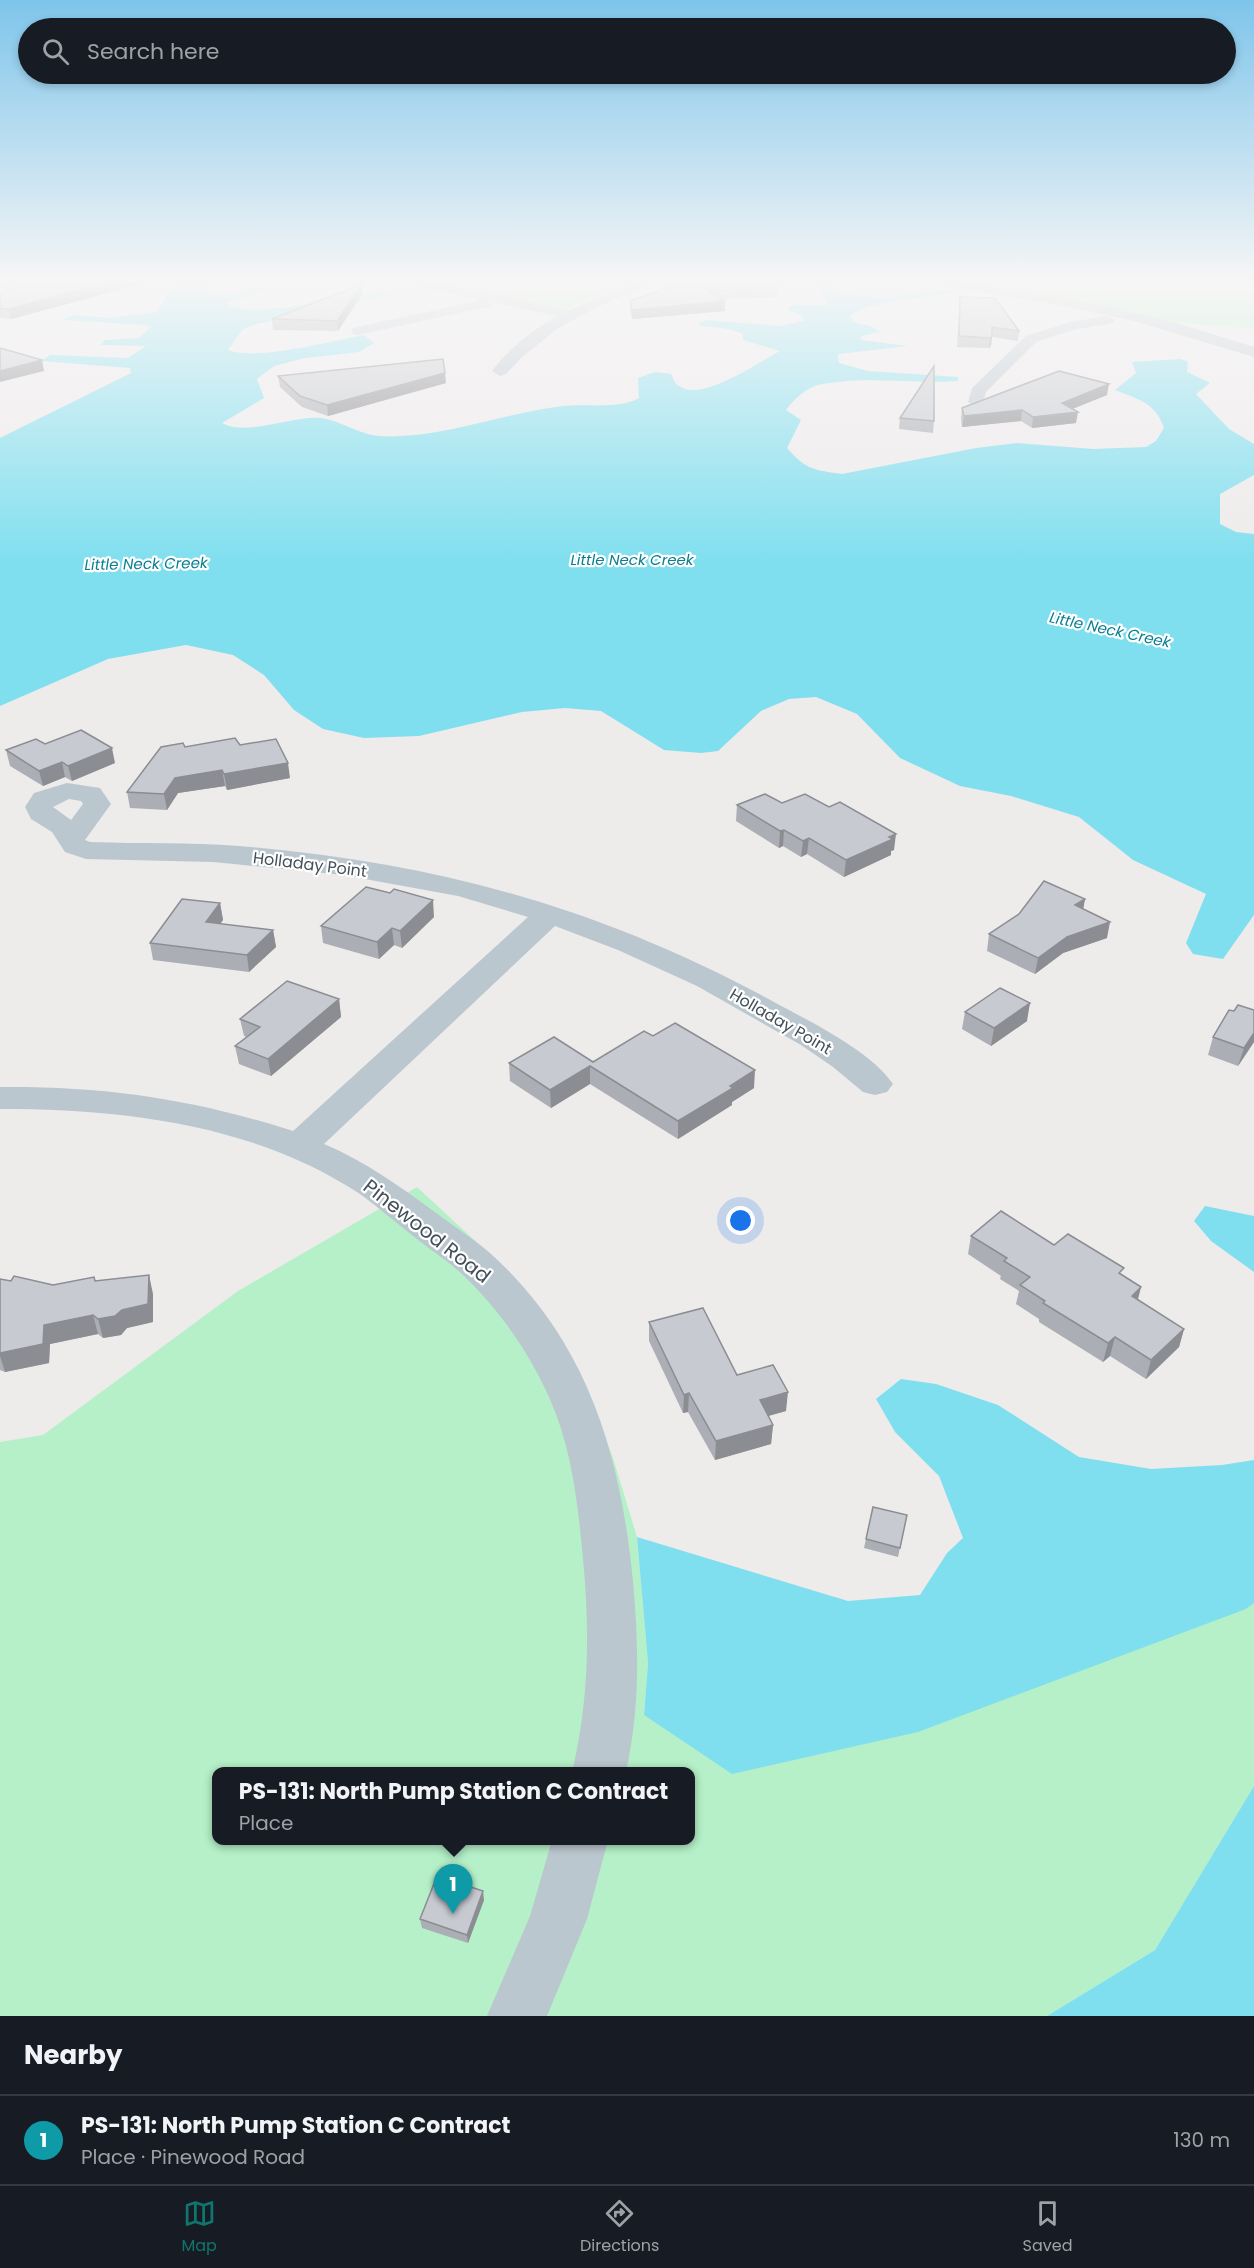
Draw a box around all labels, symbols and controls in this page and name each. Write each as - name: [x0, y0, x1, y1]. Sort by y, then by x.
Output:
- search box: [18, 18, 1236, 84]
- icon: search: [39, 35, 72, 68]
- text: Search here: [87, 36, 220, 67]
- water label: Little Neck Creek: [570, 549, 695, 570]
- water label: Little Neck Creek: [84, 552, 209, 575]
- water label: Little Neck Creek: [1048, 606, 1174, 653]
- street label: Holladay Point: [252, 846, 368, 883]
- street label: Holladay Point: [725, 983, 836, 1060]
- street label: Pinewood Road: [357, 1172, 497, 1290]
- your location: [726, 1206, 755, 1235]
- popup: [212, 1767, 695, 1845]
- text: PS-131: North Pump Station C Contract: [239, 1776, 668, 1807]
- text: Place: [239, 1809, 293, 1837]
- pin: 1: [434, 1864, 472, 1914]
- text: Nearby: [24, 2037, 122, 2073]
- text: PS-131: North Pump Station C Contract: [81, 2110, 511, 2141]
- text: 1: [40, 2126, 47, 2154]
- text: 130 m: [1173, 2126, 1230, 2154]
- text: Place · Pinewood Road: [81, 2143, 305, 2171]
- tab: Map: [182, 2197, 217, 2258]
- tab: Directions: [580, 2197, 659, 2258]
- tab: Saved: [1023, 2197, 1072, 2258]

